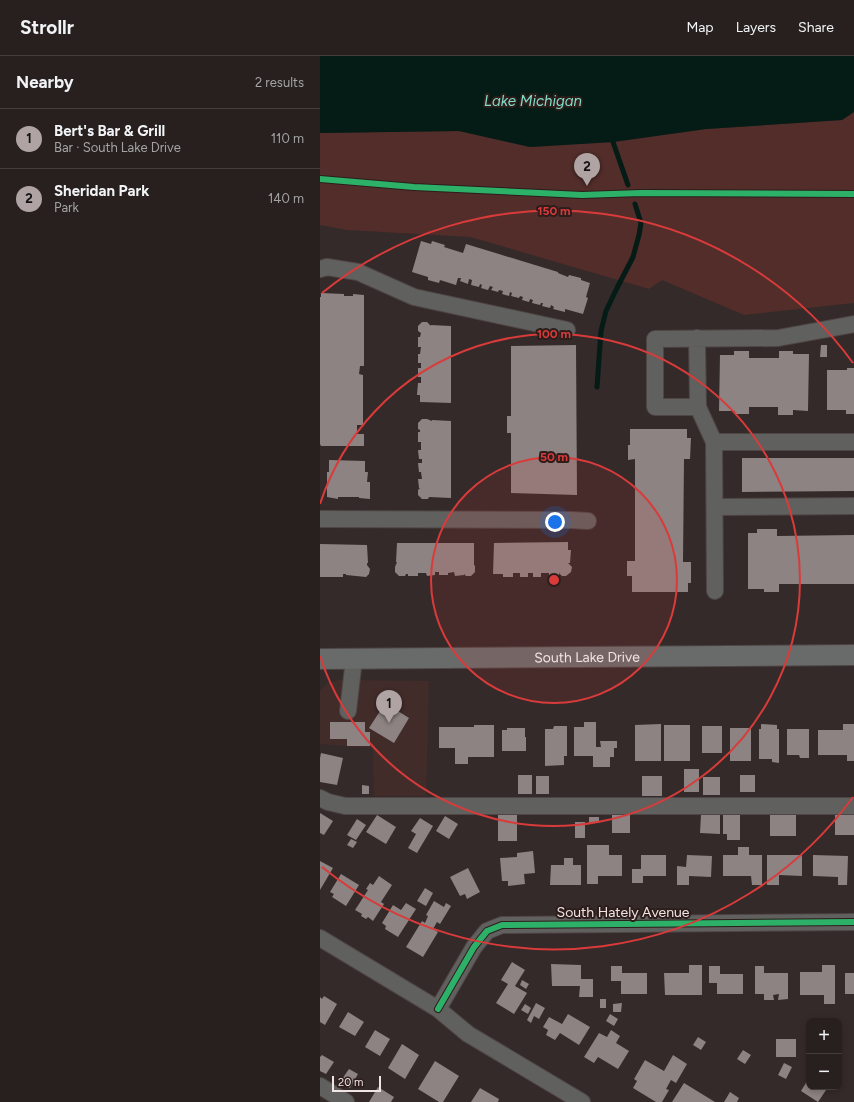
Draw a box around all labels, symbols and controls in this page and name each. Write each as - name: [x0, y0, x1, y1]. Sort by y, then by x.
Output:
- text: Strollr: [20, 16, 74, 39]
- text: Map: [686, 19, 714, 36]
- text: Layers: [736, 19, 776, 36]
- text: Share: [798, 19, 834, 36]
- text: Nearby: [16, 72, 74, 92]
- text: 2 results: [255, 75, 304, 90]
- water label: Lake Michigan: [484, 92, 582, 110]
- text: Bert's Bar & Grill: [54, 122, 165, 140]
- text: 1: [26, 131, 32, 146]
- text: 110 m: [271, 131, 304, 146]
- text: Bar · South Lake Drive: [54, 140, 181, 155]
- pin: 2: [574, 153, 600, 186]
- text: Sheridan Park: [54, 182, 149, 200]
- text: 2: [25, 191, 33, 206]
- text: 140 m: [268, 191, 304, 206]
- text: Park: [54, 200, 79, 215]
- text: 150 m: [537, 204, 571, 218]
- text: 100 m: [537, 327, 571, 341]
- text: 50 m: [540, 450, 568, 464]
- your location: [545, 512, 565, 532]
- centre of rings: [547, 573, 561, 587]
- street label: South Lake Drive: [534, 649, 640, 666]
- pin: 1: [376, 690, 402, 723]
- street label: South Hately Avenue: [557, 904, 690, 921]
- map controls: [806, 1018, 842, 1090]
- button: +: [806, 1018, 842, 1054]
- button: −: [806, 1054, 842, 1090]
- scale bar: [332, 1074, 381, 1093]
- text: 20 m: [338, 1076, 363, 1089]

